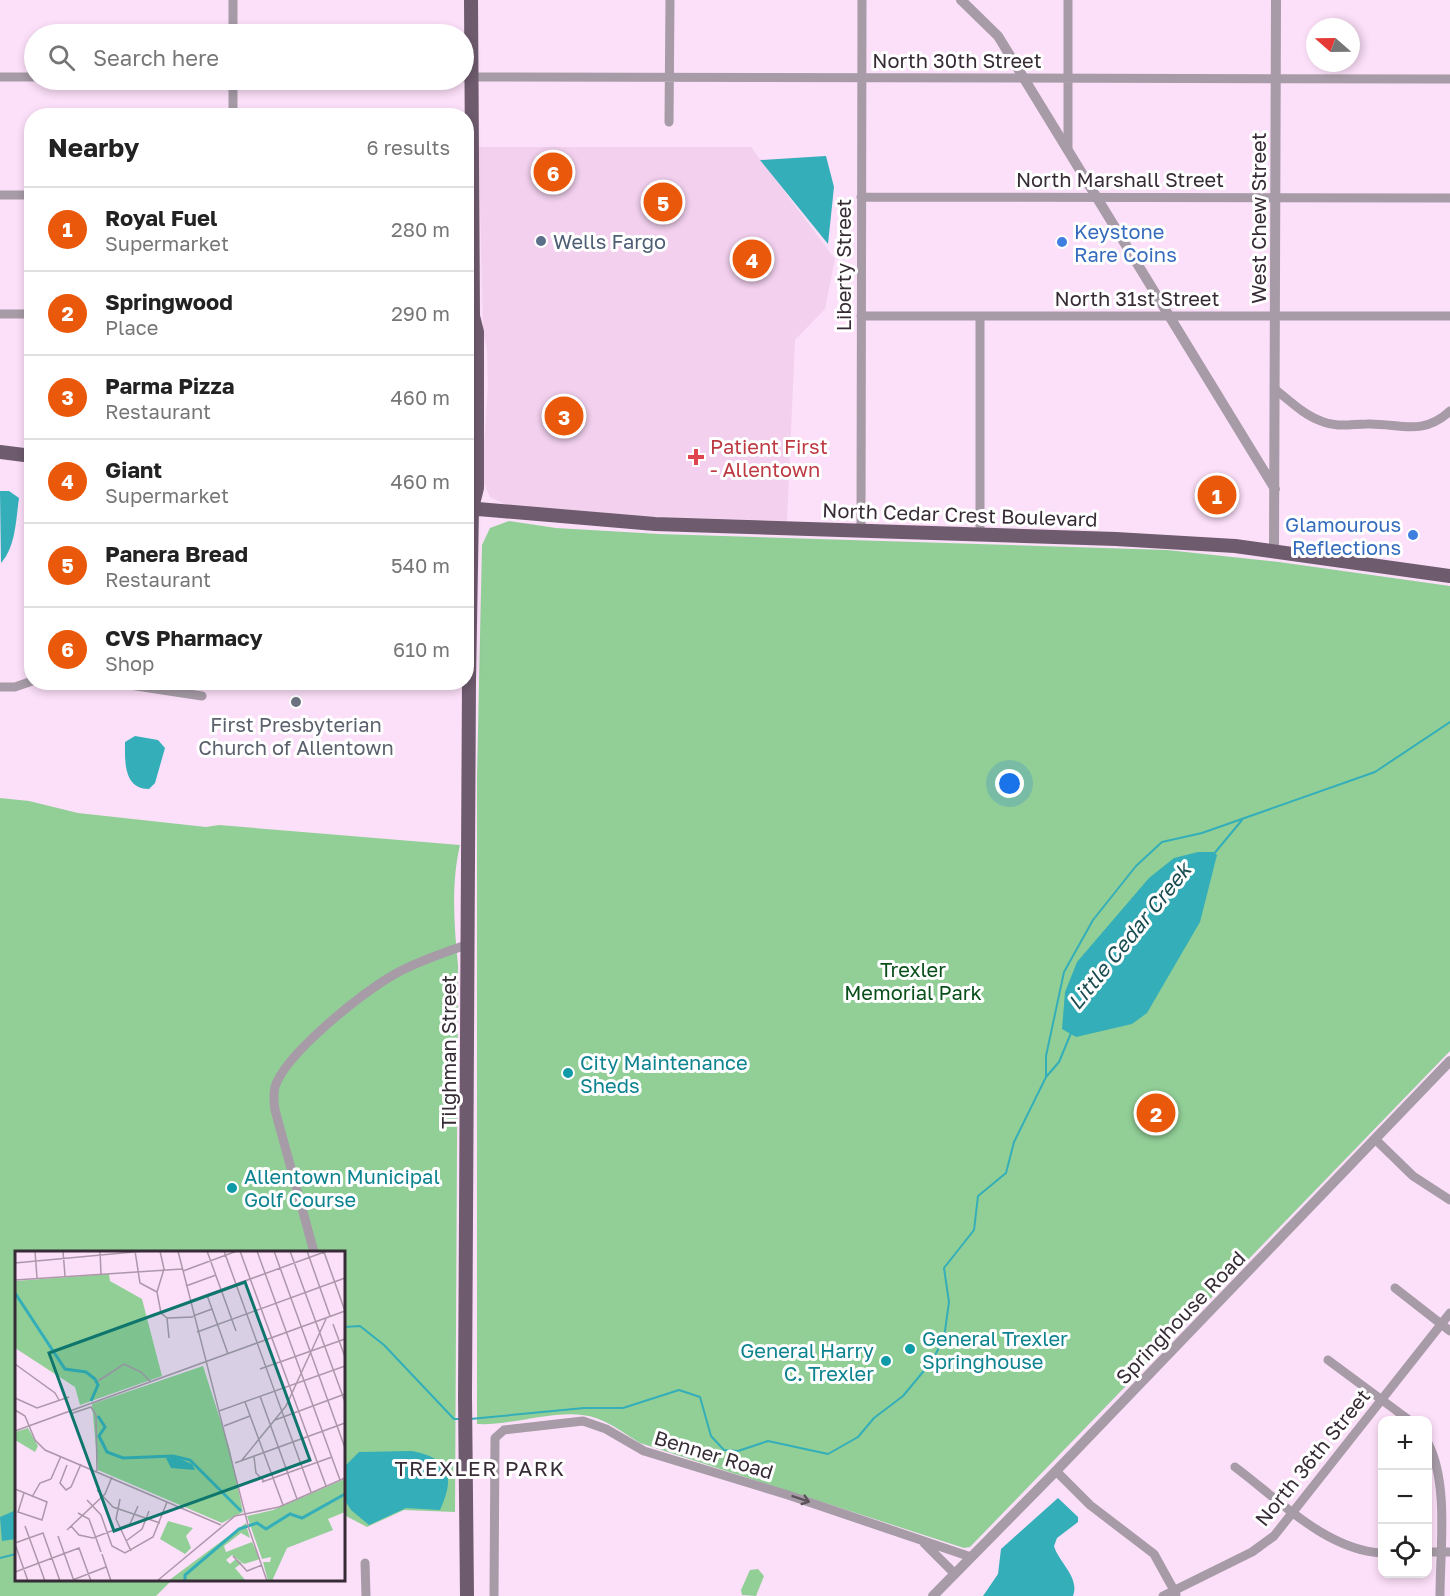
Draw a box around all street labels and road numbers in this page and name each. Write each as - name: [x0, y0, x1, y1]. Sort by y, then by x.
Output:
- street label: North 30th Street: [872, 48, 1042, 72]
- street label: West Chew Street: [1246, 132, 1270, 304]
- street label: North Marshall Street: [1016, 167, 1224, 191]
- street label: Liberty Street: [831, 199, 855, 331]
- street label: North 31st Street: [1055, 286, 1219, 310]
- street label: North Cedar Crest Boulevard: [822, 497, 1098, 531]
- street label: Tilghman Street: [436, 975, 460, 1129]
- street label: Springhouse Road: [1110, 1246, 1250, 1388]
- street label: North 36th Street: [1249, 1384, 1375, 1530]
- street label: Benner Road: [652, 1425, 776, 1483]

